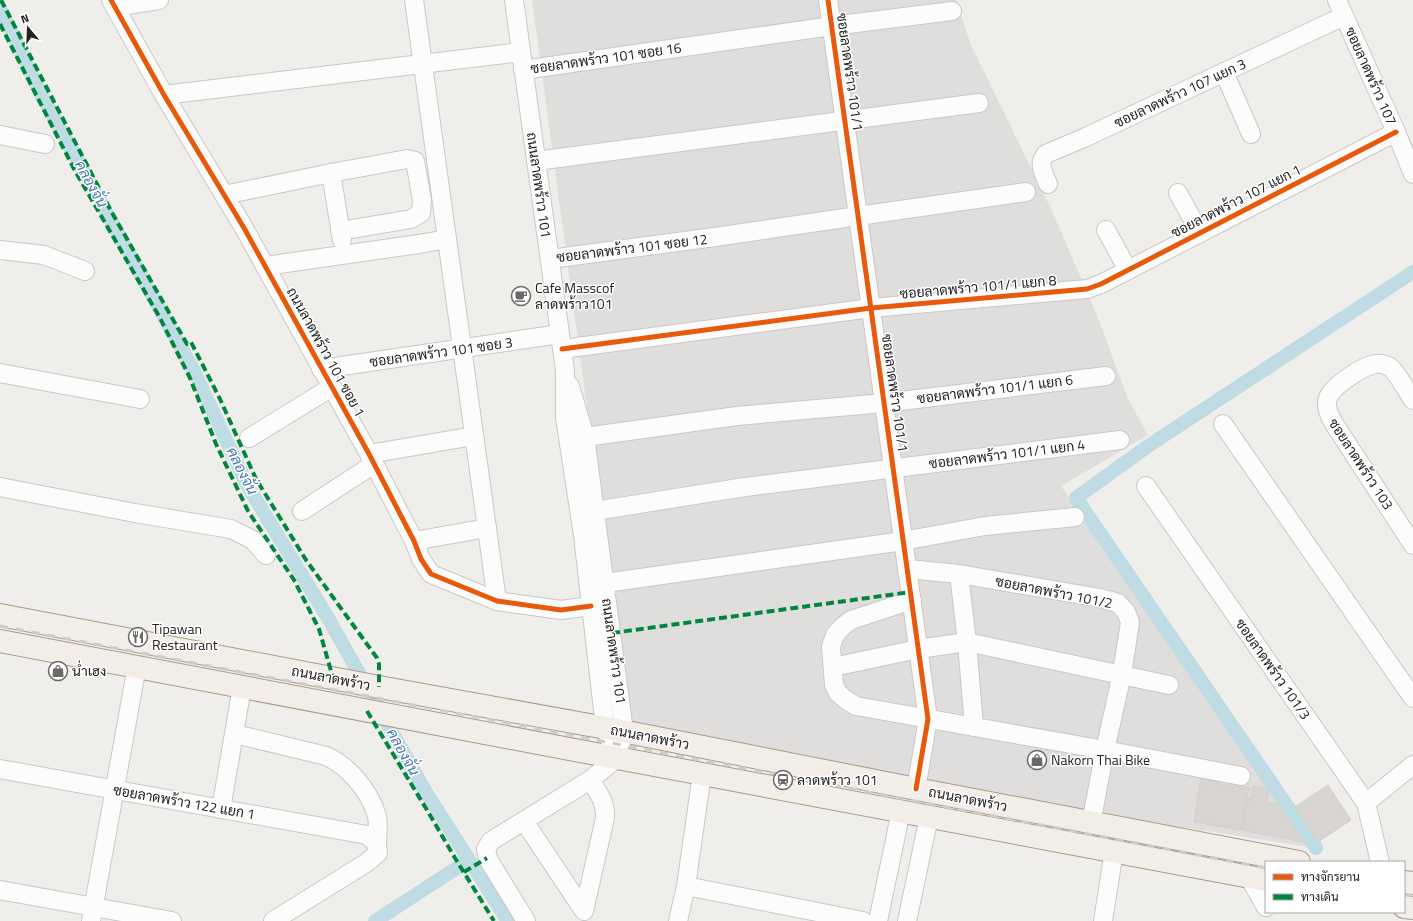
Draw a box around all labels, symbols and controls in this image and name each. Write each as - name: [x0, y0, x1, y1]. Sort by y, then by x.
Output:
- north arrow: [8, 8, 48, 48]
- text: N: [19, 10, 31, 27]
- street label: ซอยลาดพร้าว 101/1: [832, 12, 869, 132]
- street label: ซอยลาดพร้าว 107: [1340, 23, 1402, 128]
- street label: ซอยลาดพร้าว 101 ซอย 16: [529, 36, 683, 78]
- street label: ซอยลาดพร้าว 107 แยก 3: [1110, 53, 1249, 132]
- street label: ถนนลาดพร้าว 101: [522, 131, 557, 239]
- water label: คลองจั่น: [69, 155, 116, 212]
- street label: ซอยลาดพร้าว 107 แยก 1: [1167, 159, 1305, 243]
- street label: ซอยลาดพร้าว 101 ซอย 12: [555, 228, 709, 267]
- street label: ซอยลาดพร้าว 101/1 แยก 8: [899, 269, 1057, 304]
- place label: Cafe Masscof ลาดพร้าว101: [535, 277, 614, 314]
- street label: ถนนลาดพร้าว 101 ซอย 1: [282, 283, 371, 420]
- cafe icon: Cafe Masscof ลาดพร้าว101: [510, 285, 532, 307]
- street label: ซอยลาดพร้าว 101 ซอย 3: [368, 331, 514, 372]
- street label: ซอยลาดพร้าว 101/1: [877, 333, 914, 453]
- street label: ซอยลาดพร้าว 101/1 แยก 6: [916, 368, 1074, 409]
- street label: ซอยลาดพร้าว 103: [1324, 414, 1399, 514]
- street label: ซอยลาดพร้าว 101/1 แยก 4: [928, 433, 1086, 474]
- water label: คลองจั่น: [221, 442, 267, 499]
- street label: ซอยลาดพร้าว 101/2: [994, 570, 1115, 613]
- street label: ถนนลาดพร้าว 101: [597, 597, 632, 705]
- street label: ซอยลาดพร้าว 101/3: [1231, 614, 1316, 724]
- place label: Tipawan Restaurant: [152, 618, 218, 655]
- restaurant icon: Tipawan Restaurant: [127, 626, 149, 648]
- shop icon: น่ำเฮง: [47, 660, 69, 682]
- place label: น่ำเฮง: [72, 660, 106, 681]
- street label: ถนนลาดพร้าว: [290, 660, 372, 695]
- street label: ถนนลาดพร้าว: [609, 719, 691, 754]
- water label: คลองจั่น: [381, 723, 428, 780]
- shop icon: Nakorn Thai Bike: [1026, 749, 1048, 771]
- place label: Nakorn Thai Bike: [1051, 749, 1150, 770]
- station icon: ลาดพร้าว 101: [772, 769, 794, 791]
- place label: ลาดพร้าว 101: [797, 769, 878, 790]
- street label: ซอยลาดพร้าว 122 แยก 1: [112, 779, 257, 824]
- street label: ถนนลาดพร้าว: [927, 781, 1009, 816]
- legend: [1265, 861, 1405, 913]
- text: ทางจักรยาน: [1301, 867, 1360, 886]
- text: ทางเดิน: [1301, 887, 1339, 906]

